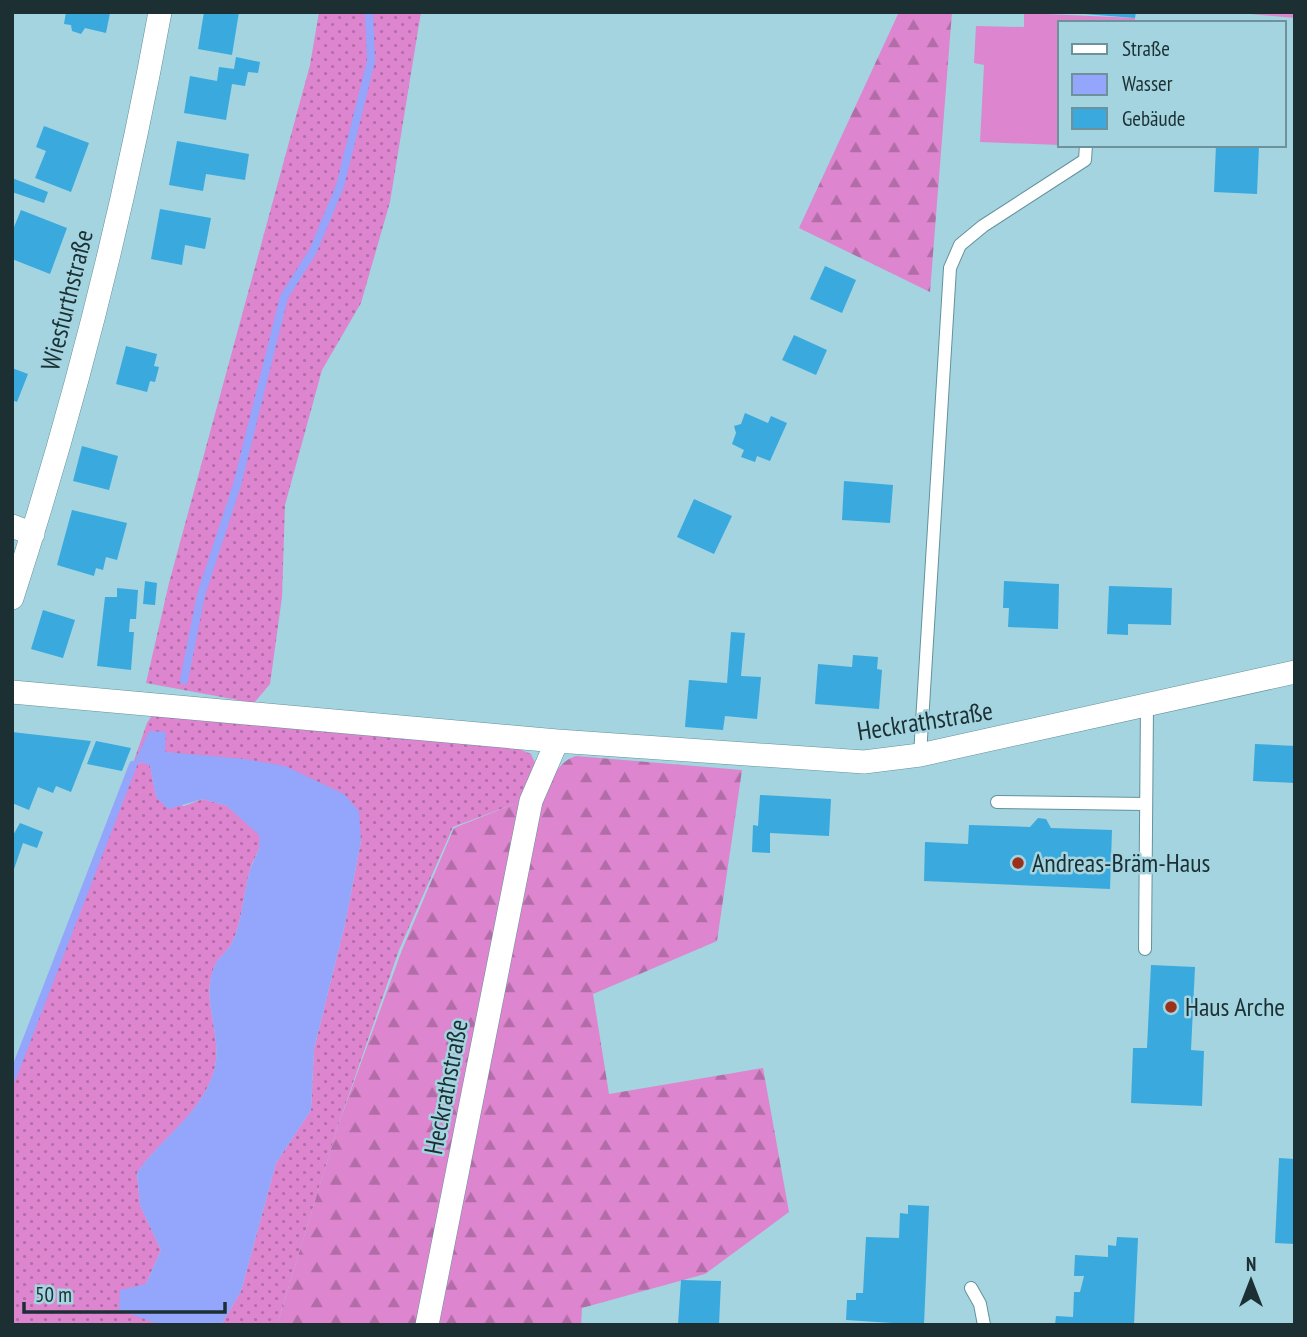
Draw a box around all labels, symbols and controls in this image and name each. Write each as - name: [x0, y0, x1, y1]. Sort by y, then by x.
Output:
- legend: [1058, 21, 1286, 147]
- text: Straße: [1122, 35, 1170, 62]
- text: Wasser: [1122, 70, 1173, 97]
- text: Gebäude: [1122, 105, 1185, 132]
- street label: Wiesfurthstraße: [33, 226, 100, 374]
- street label: Heckrathstraße: [855, 694, 995, 748]
- place label: Andreas-Bräm-Haus: [1032, 846, 1210, 879]
- marker: Andreas-Bräm-Haus: [1010, 855, 1026, 871]
- place label: Haus Arche: [1185, 990, 1285, 1023]
- marker: Haus Arche: [1163, 999, 1179, 1015]
- street label: Heckrathstraße: [416, 1017, 475, 1157]
- north arrow: [1216, 1246, 1286, 1316]
- text: N: [1246, 1252, 1256, 1276]
- scale bar: [24, 1270, 226, 1314]
- text: 50 m: [35, 1281, 72, 1308]

